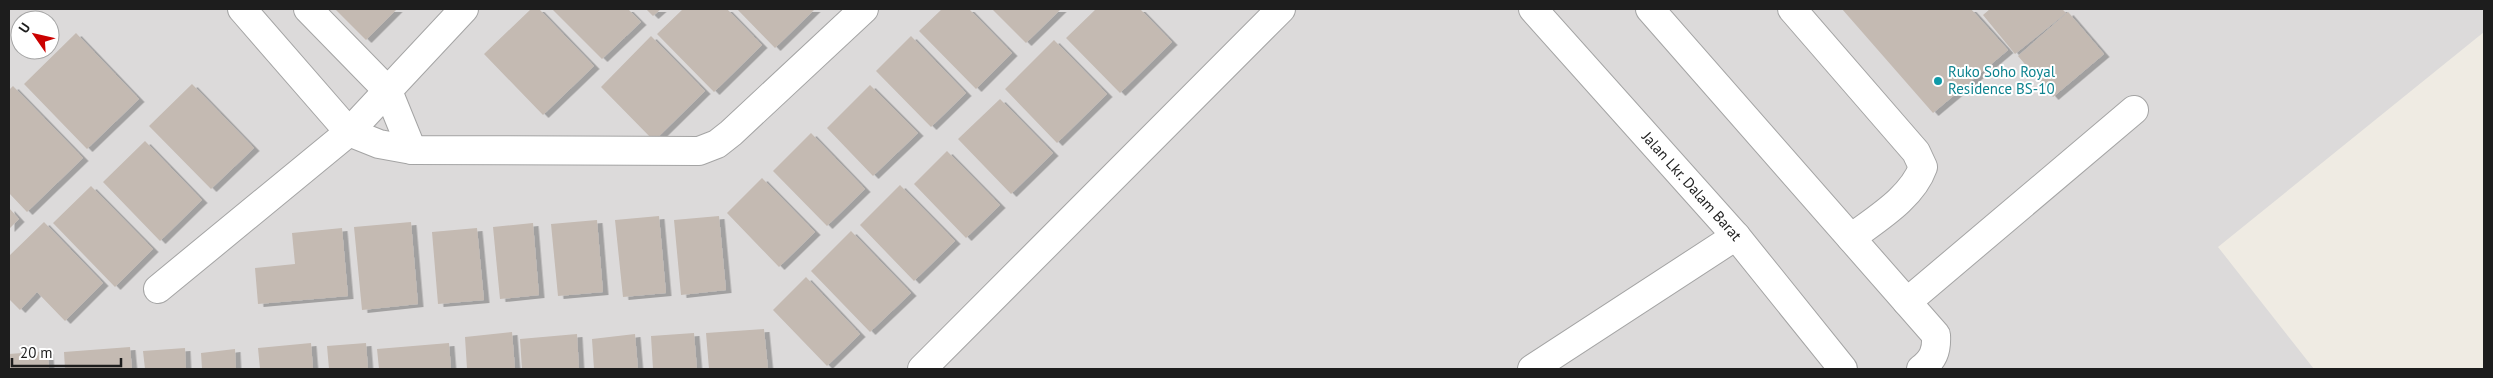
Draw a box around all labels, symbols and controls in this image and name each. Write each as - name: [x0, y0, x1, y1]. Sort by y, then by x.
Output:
- north arrow: [10, 10, 60, 60]
- text: U: [14, 19, 34, 36]
- place label: Ruko Soho Royal Residence BS-10: [1948, 62, 2056, 98]
- marker: Ruko Soho Royal Residence BS-10: [1932, 75, 1944, 87]
- street label: Jalan Lkr. Dalam Barat: [1638, 127, 1746, 244]
- scale bar: [12, 336, 121, 368]
- text: 20 m: [20, 343, 53, 362]

